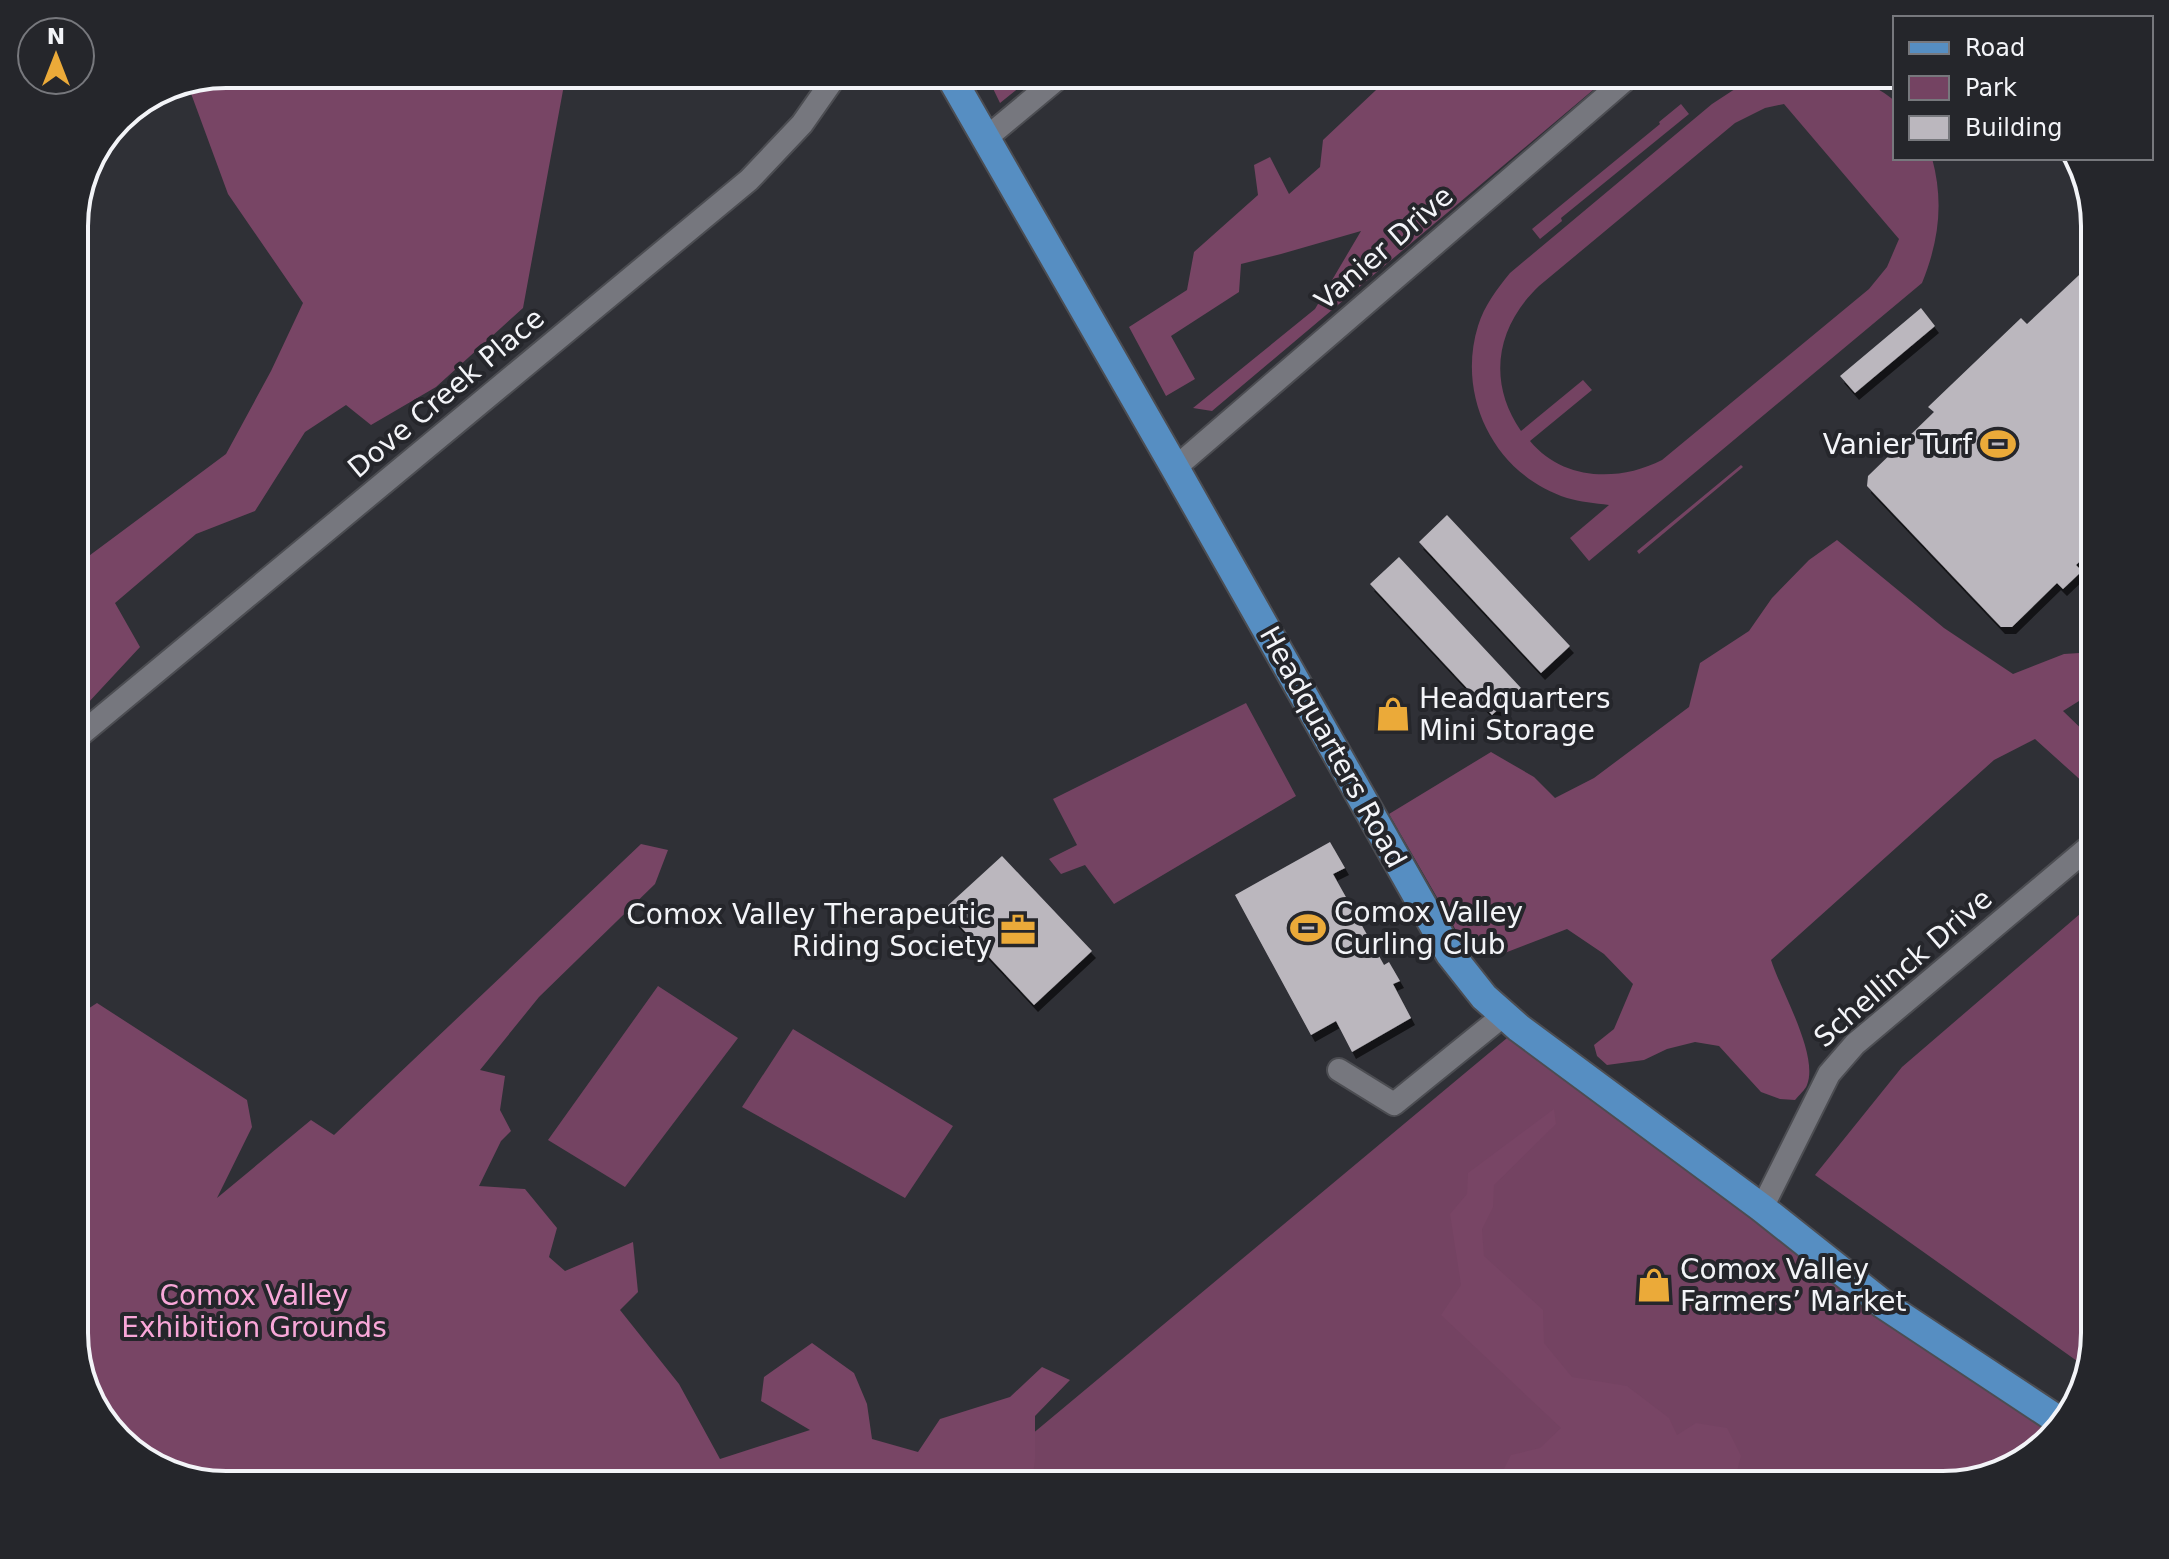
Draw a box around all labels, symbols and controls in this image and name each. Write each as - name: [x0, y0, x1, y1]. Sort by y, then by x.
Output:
- north arrow: [16, 16, 96, 96]
- legend: [1893, 16, 2153, 160]
- text: N: [47, 24, 65, 49]
- text: Road: [1965, 34, 2025, 62]
- text: Park: [1965, 74, 2017, 102]
- text: Building: [1965, 114, 2062, 142]
- street label: Vanier Drive: [1308, 179, 1460, 317]
- street label: Dove Creek Place: [341, 301, 551, 485]
- sports icon: Vanier Turf: [1979, 425, 2017, 463]
- place label: Vanier Turf: [1823, 428, 1973, 461]
- street label: Headquarters Road: [1253, 621, 1413, 873]
- place label: Headquarters Mini Storage: [1419, 682, 1611, 747]
- shop icon: Headquarters Mini Storage: [1374, 695, 1412, 733]
- street label: Schellinck Drive: [1808, 882, 1998, 1054]
- place label: Comox Valley Curling Club: [1334, 896, 1523, 961]
- place label: Comox Valley Therapeutic Riding Society: [626, 898, 992, 963]
- sports icon: Comox Valley Curling Club: [1289, 909, 1327, 947]
- office icon: Comox Valley Therapeutic Riding Society: [999, 911, 1037, 949]
- place label: Comox Valley Farmers’ Market: [1680, 1253, 1906, 1318]
- shop icon: Comox Valley Farmers’ Market: [1635, 1266, 1673, 1304]
- park label: Comox Valley Exhibition Grounds: [121, 1279, 387, 1344]

